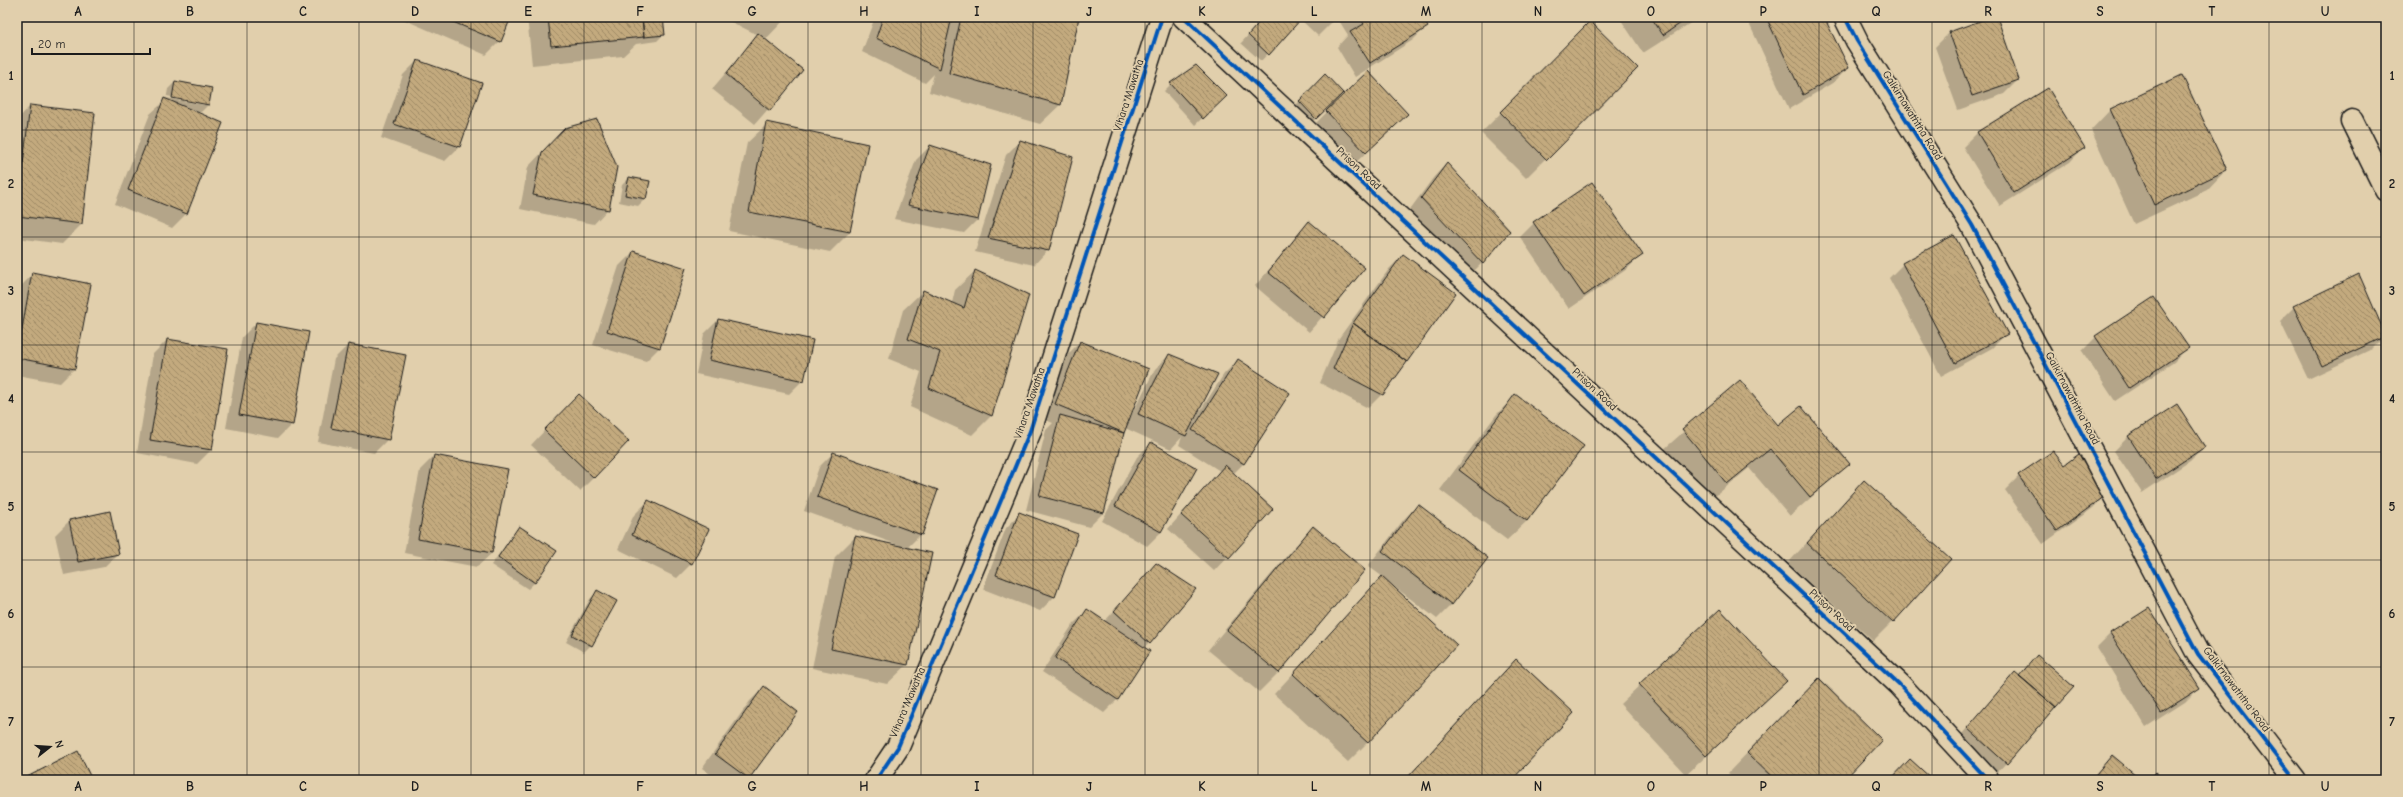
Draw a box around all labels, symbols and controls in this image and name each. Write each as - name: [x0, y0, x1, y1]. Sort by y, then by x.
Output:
- text: A: [74, 4, 82, 19]
- text: B: [186, 4, 194, 19]
- text: C: [299, 4, 307, 19]
- text: D: [411, 4, 419, 19]
- text: E: [524, 4, 532, 19]
- text: F: [636, 4, 644, 19]
- text: G: [747, 4, 757, 19]
- text: H: [859, 4, 869, 19]
- text: I: [974, 4, 980, 19]
- text: J: [1086, 4, 1092, 19]
- text: K: [1198, 4, 1206, 19]
- text: L: [1311, 4, 1318, 19]
- text: M: [1421, 4, 1432, 19]
- text: N: [1534, 4, 1542, 19]
- text: O: [1647, 4, 1655, 19]
- text: P: [1759, 4, 1767, 19]
- text: Q: [1871, 4, 1881, 19]
- text: R: [1984, 4, 1992, 19]
- text: S: [2096, 4, 2104, 19]
- text: T: [2209, 4, 2216, 19]
- text: U: [2321, 4, 2330, 19]
- scale bar: [32, 30, 150, 56]
- text: 20 m: [38, 37, 66, 51]
- street label: Vihara Mawatha: [1111, 57, 1146, 133]
- text: 1: [8, 68, 14, 83]
- street label: Galkirnawaththa Road: [1880, 68, 1946, 163]
- text: 1: [2389, 68, 2395, 83]
- street label: Prison Road: [1333, 144, 1384, 193]
- text: 2: [8, 176, 14, 191]
- text: 2: [2389, 176, 2395, 191]
- text: 3: [8, 283, 14, 298]
- text: 3: [2389, 283, 2395, 298]
- street label: Galkirnawaththa Road: [2043, 350, 2103, 447]
- street label: Prison Road: [1569, 365, 1620, 414]
- street label: Vihara Mawatha: [1011, 366, 1048, 441]
- text: 4: [8, 391, 14, 406]
- text: 4: [2389, 391, 2395, 406]
- text: 5: [8, 499, 15, 514]
- text: 5: [2389, 499, 2396, 514]
- street label: Prison Road: [1806, 586, 1857, 635]
- text: 6: [8, 606, 15, 621]
- text: 6: [2389, 606, 2396, 621]
- street label: Galkirnawaththa Road: [2200, 644, 2273, 735]
- street label: Vihara Mawatha: [887, 665, 928, 739]
- text: 7: [8, 714, 14, 729]
- text: 7: [2389, 714, 2395, 729]
- north arrow: [30, 727, 70, 767]
- text: N: [52, 739, 66, 750]
- text: A: [74, 779, 82, 794]
- text: B: [186, 779, 194, 794]
- text: C: [299, 779, 307, 794]
- text: D: [411, 779, 419, 794]
- text: E: [524, 779, 532, 794]
- text: F: [636, 779, 644, 794]
- text: G: [747, 779, 757, 794]
- text: H: [859, 779, 869, 794]
- text: I: [974, 779, 980, 794]
- text: J: [1086, 779, 1092, 794]
- text: K: [1198, 779, 1206, 794]
- text: L: [1311, 779, 1318, 794]
- text: M: [1421, 779, 1432, 794]
- text: N: [1534, 779, 1542, 794]
- text: O: [1647, 779, 1655, 794]
- text: P: [1759, 779, 1767, 794]
- text: Q: [1871, 779, 1881, 794]
- text: R: [1984, 779, 1992, 794]
- text: S: [2096, 779, 2104, 794]
- text: T: [2209, 779, 2216, 794]
- text: U: [2321, 779, 2330, 794]

